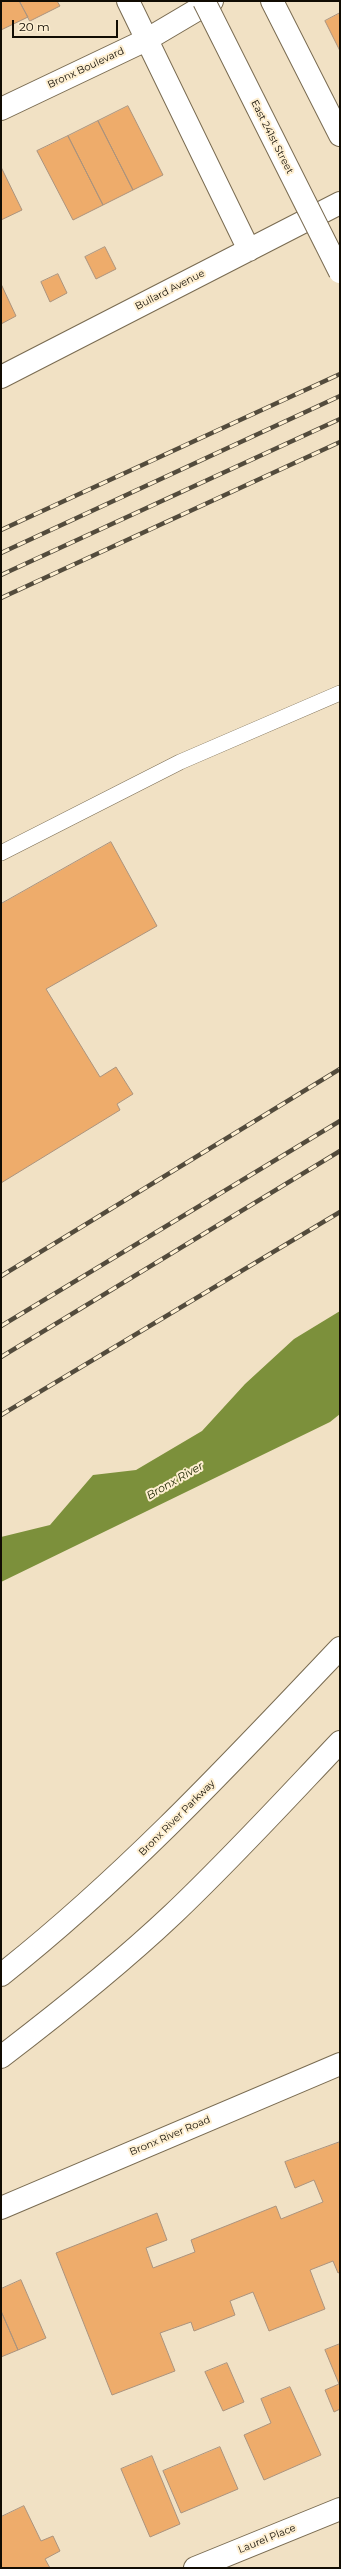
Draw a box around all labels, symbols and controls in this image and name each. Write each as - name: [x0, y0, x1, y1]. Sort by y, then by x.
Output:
- scale bar: [14, 12, 120, 38]
- text: 20 m: [19, 19, 50, 34]
- street label: Bronx Boulevard: [46, 45, 126, 91]
- street label: East 241st Street: [248, 98, 296, 176]
- street label: Bullard Avenue: [133, 267, 207, 313]
- water label: Bronx River: [144, 1459, 206, 1503]
- street label: Bronx River Parkway: [136, 1777, 218, 1859]
- street label: Bronx River Road: [128, 2114, 212, 2158]
- street label: Laurel Place: [236, 2522, 298, 2556]

